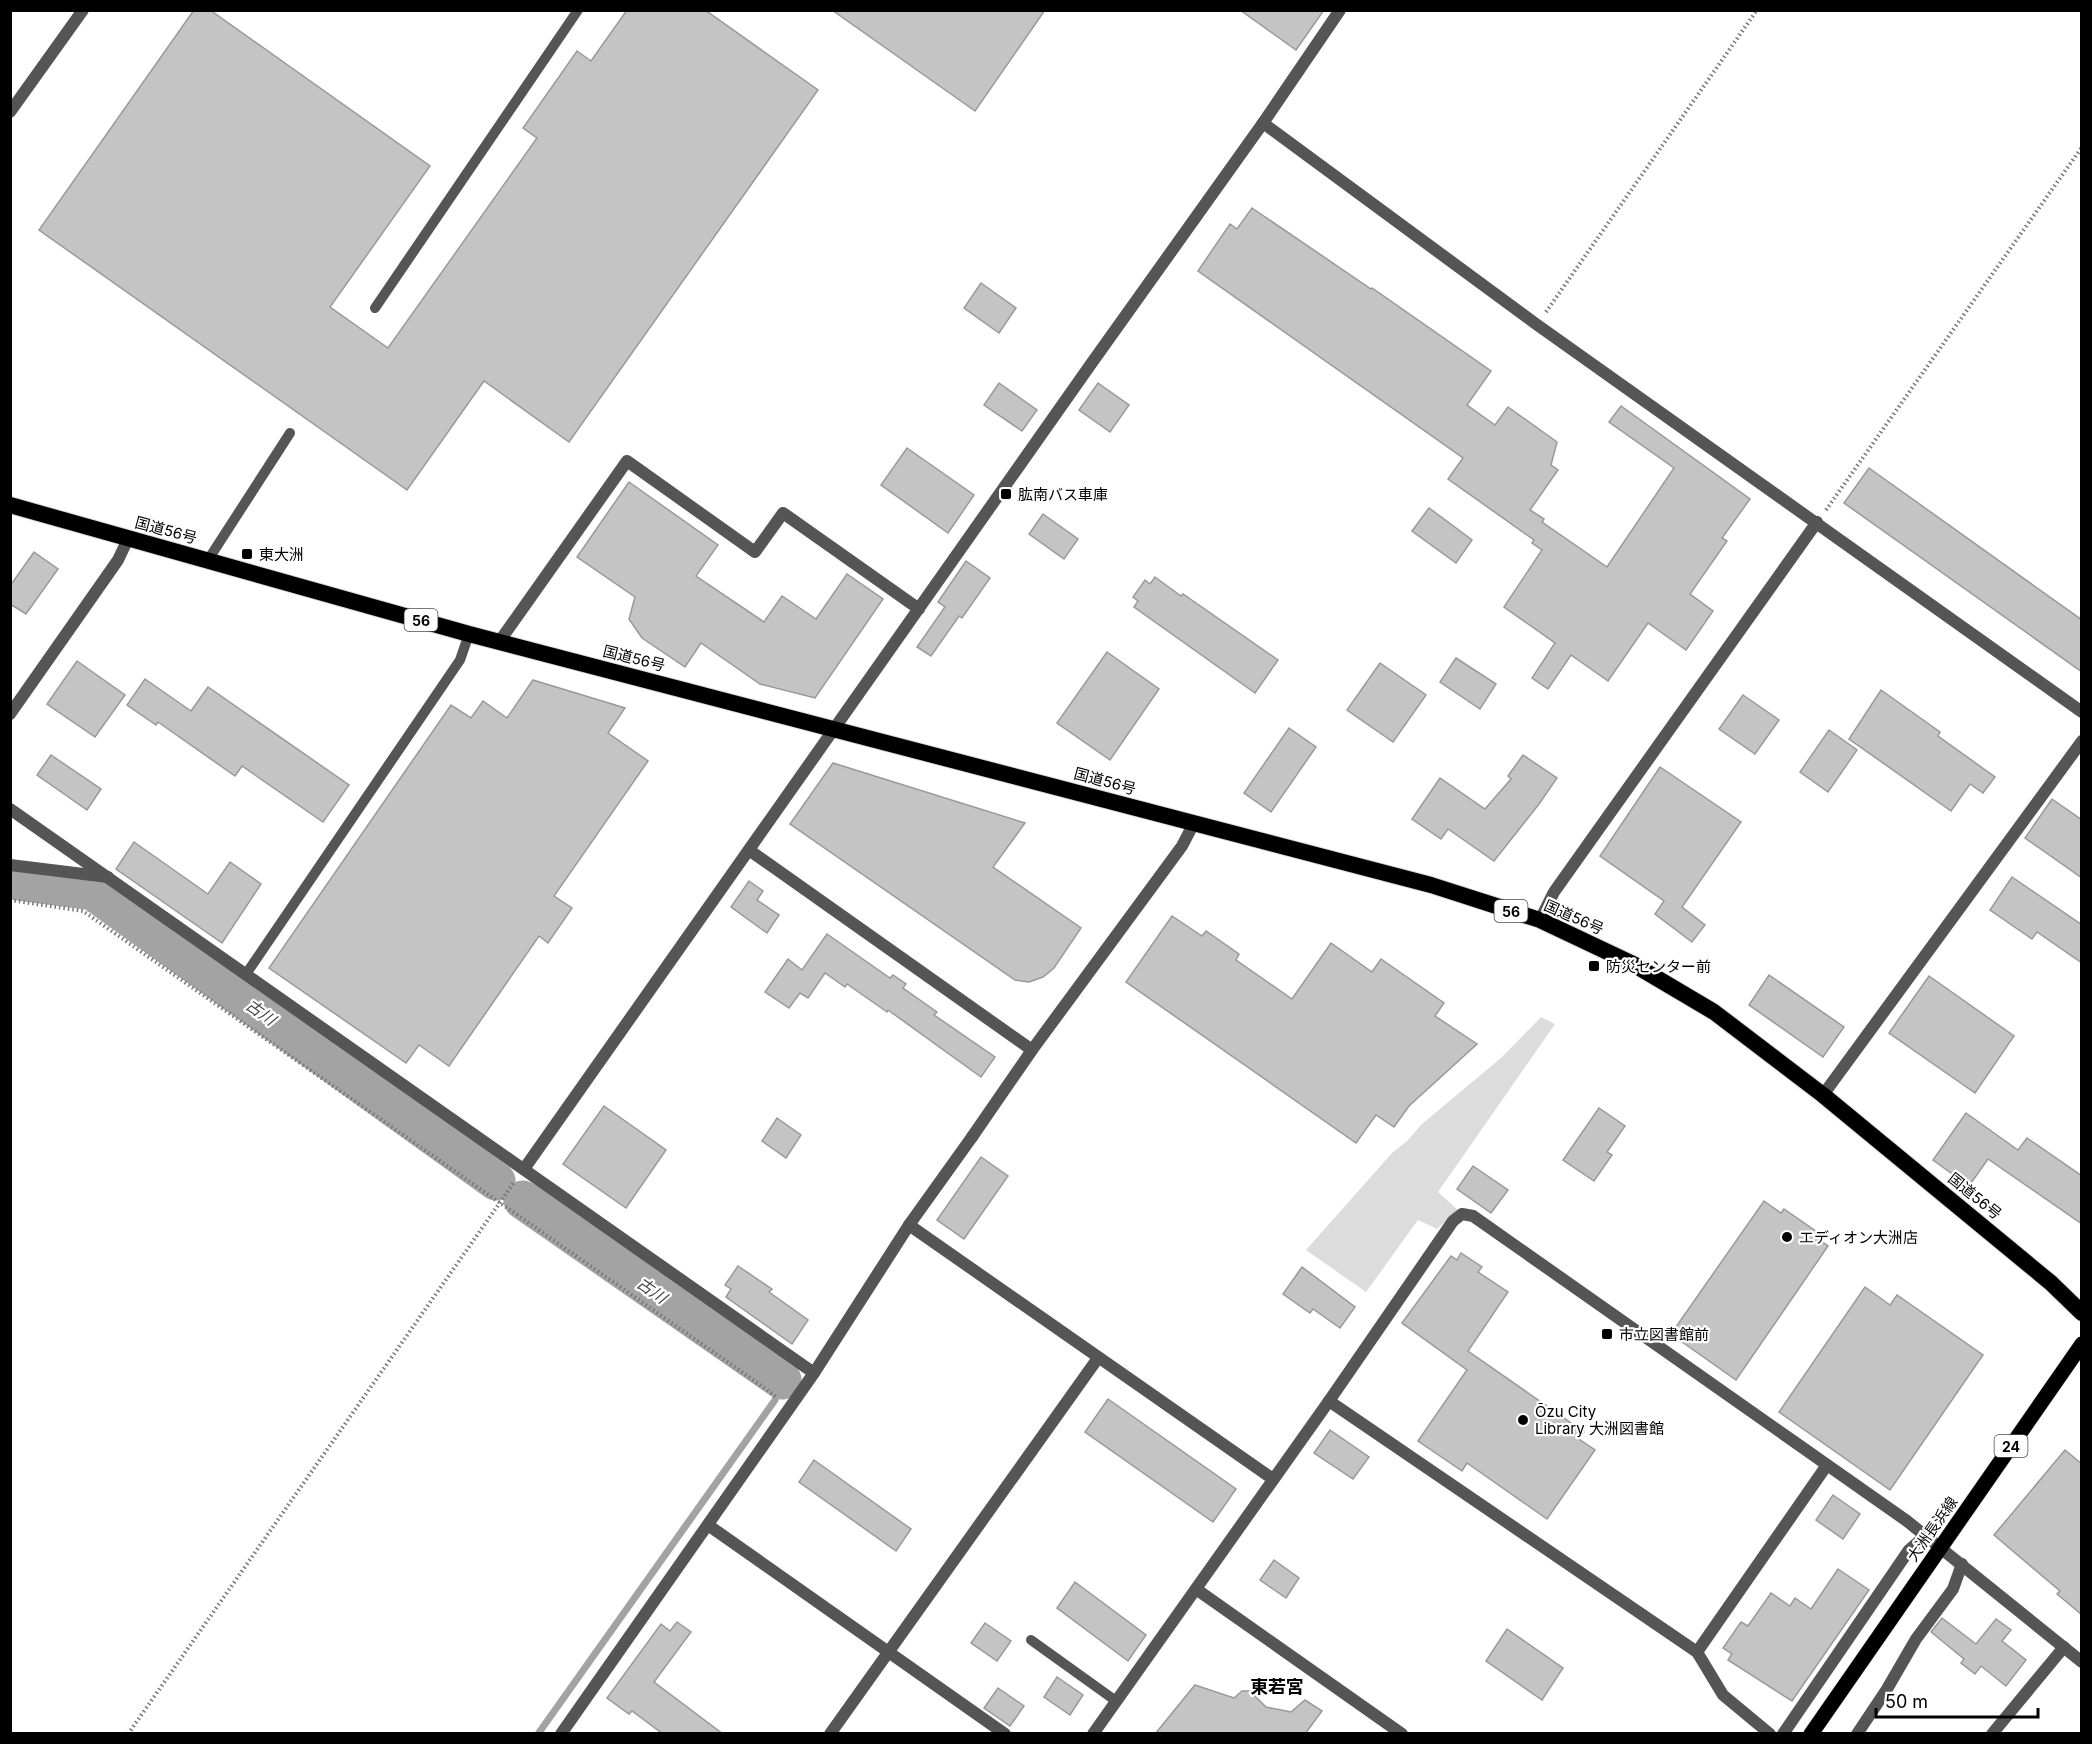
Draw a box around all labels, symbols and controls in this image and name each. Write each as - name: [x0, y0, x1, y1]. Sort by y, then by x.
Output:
- place label: 肱南バス車庫: [1018, 485, 1108, 504]
- marker: 肱南バス車庫: [999, 487, 1013, 501]
- street label: 国道56号: [133, 513, 199, 547]
- place label: 東大洲: [259, 545, 304, 564]
- marker: 東大洲: [240, 547, 254, 561]
- road number: 56: [404, 609, 438, 631]
- street label: 国道56号: [601, 641, 667, 675]
- street label: 国道56号: [1072, 764, 1138, 798]
- street label: 国道56号: [1541, 895, 1607, 939]
- road number: 56: [1494, 900, 1528, 922]
- place label: 防災センター前: [1606, 957, 1711, 976]
- marker: 防災センター前: [1587, 959, 1601, 973]
- water label: 古川: [242, 995, 281, 1031]
- street label: 国道56号: [1944, 1169, 2006, 1223]
- place label: エディオン大洲店: [1799, 1228, 1918, 1247]
- marker: エディオン大洲店: [1780, 1230, 1794, 1244]
- water label: 古川: [633, 1273, 672, 1309]
- place label: 市立図書館前: [1619, 1325, 1709, 1344]
- marker: 市立図書館前: [1600, 1327, 1614, 1341]
- place label: Ōzu City Library 大洲図書館: [1535, 1402, 1664, 1438]
- marker: Ōzu City Library 大洲図書館: [1516, 1413, 1530, 1427]
- road number: 24: [1994, 1435, 2028, 1457]
- street label: 大洲長浜線: [1903, 1493, 1961, 1565]
- district label: 東若宮: [1250, 1676, 1304, 1697]
- scale bar: [1876, 1681, 2038, 1719]
- text: 50 m: [1885, 1691, 1928, 1712]

